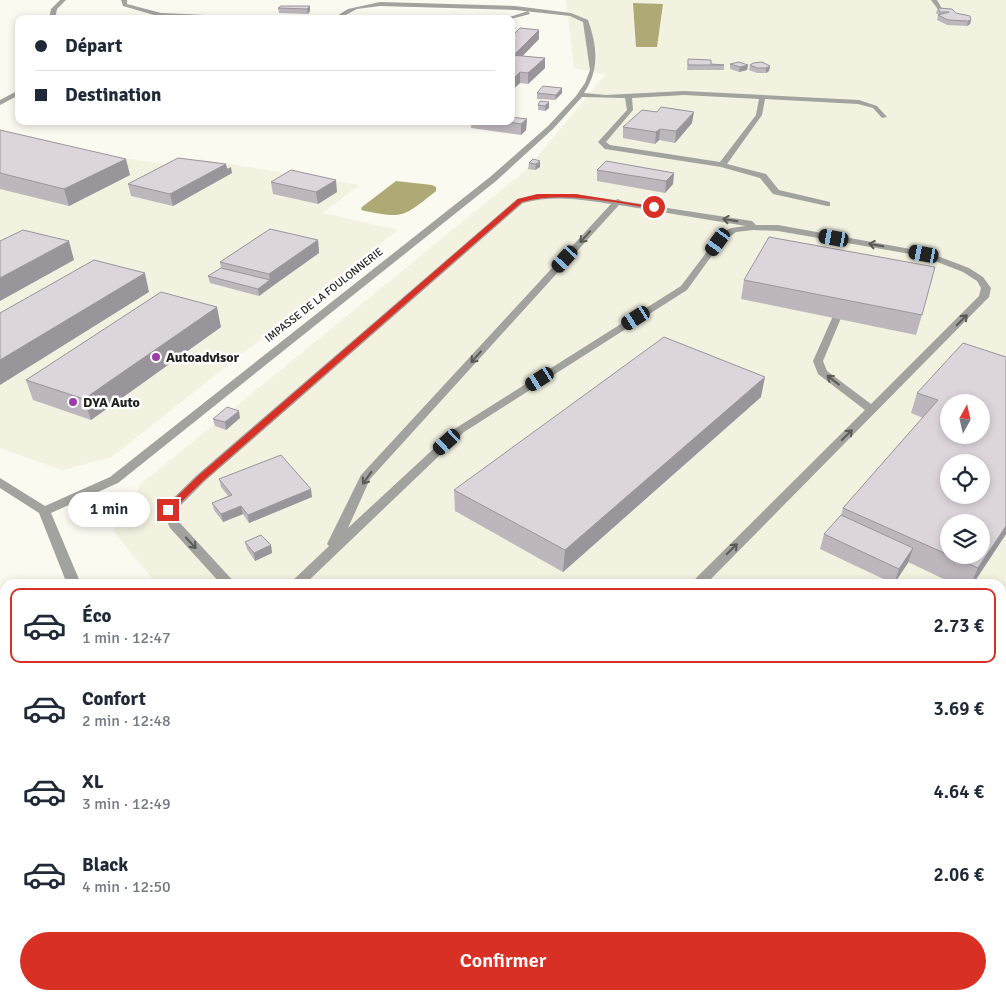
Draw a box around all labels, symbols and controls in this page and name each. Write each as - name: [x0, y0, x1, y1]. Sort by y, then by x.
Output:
- text: Départ: [65, 34, 122, 58]
- text: Destination: [65, 83, 161, 107]
- route start: [643, 196, 665, 218]
- one-way arrow: [722, 214, 738, 224]
- car: [703, 225, 732, 259]
- car: [817, 228, 850, 248]
- one-way arrow: [579, 231, 591, 243]
- one-way arrow: [868, 240, 884, 250]
- car: [549, 243, 580, 275]
- car: [907, 244, 940, 264]
- street label: IMPASSE DE LA FOULONNERIE: [262, 245, 386, 345]
- car: [619, 304, 652, 332]
- one-way arrow: [956, 314, 968, 326]
- place label: Autoadvisor: [166, 349, 240, 366]
- marker: Autoadvisor: [150, 351, 162, 363]
- one-way arrow: [470, 351, 481, 364]
- car: [523, 365, 556, 393]
- one-way arrow: [826, 375, 840, 385]
- place label: DYA Auto: [83, 394, 140, 411]
- north arrow: [940, 394, 990, 444]
- map controls: [940, 394, 990, 564]
- marker: DYA Auto: [67, 396, 79, 408]
- car: [430, 426, 463, 458]
- one-way arrow: [841, 428, 853, 441]
- button: locate: [940, 454, 990, 504]
- one-way arrow: [362, 471, 372, 485]
- callout: 1 min: [68, 492, 150, 528]
- text: 1 min: [90, 499, 128, 519]
- route end: [157, 499, 179, 521]
- button: layers: [940, 514, 990, 564]
- one-way arrow: [186, 537, 197, 550]
- one-way arrow: [726, 543, 738, 556]
- icon: car: [22, 603, 67, 648]
- text: Éco: [82, 604, 112, 628]
- text: 2.73 €: [934, 614, 984, 638]
- text: 1 min · 12:47: [82, 628, 171, 648]
- icon: car: [22, 686, 67, 731]
- text: Confort: [82, 687, 146, 711]
- text: 3.69 €: [934, 697, 984, 721]
- text: 2 min · 12:48: [82, 711, 171, 731]
- icon: car: [22, 769, 67, 814]
- text: XL: [82, 770, 104, 794]
- text: 4.64 €: [934, 780, 984, 804]
- text: 3 min · 12:49: [82, 794, 171, 814]
- icon: car: [22, 852, 67, 897]
- text: Black: [82, 853, 128, 877]
- text: 2.06 €: [934, 863, 984, 887]
- text: 4 min · 12:50: [82, 877, 171, 897]
- button: Confirmer: [20, 932, 986, 990]

